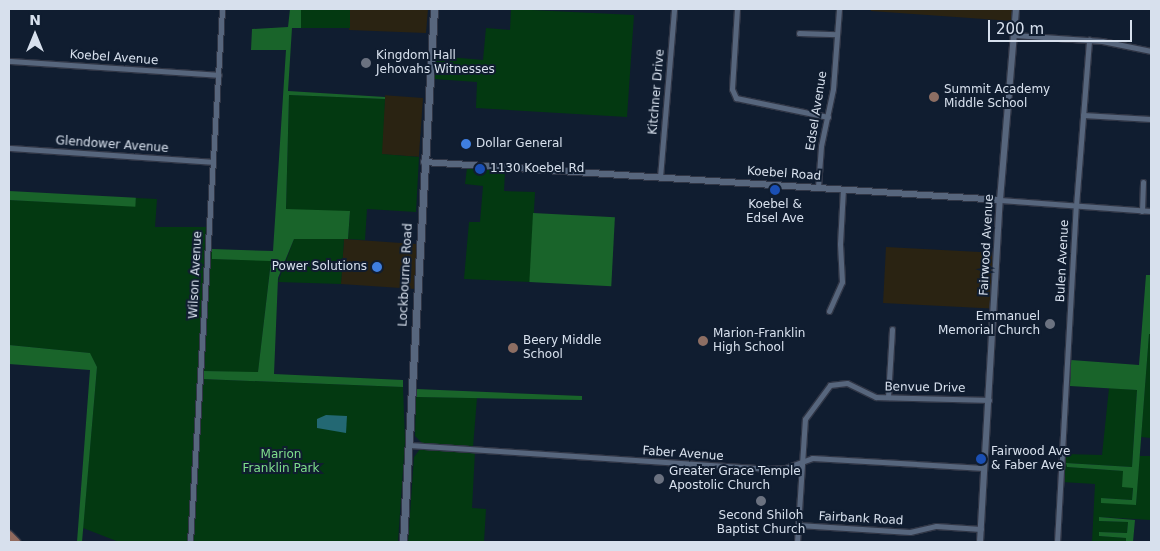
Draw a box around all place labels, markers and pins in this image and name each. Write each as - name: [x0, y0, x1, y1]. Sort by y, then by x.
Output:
- place label: Kingdom Hall Jehovahs Witnesses: [376, 49, 495, 77]
- marker: Kingdom Hall Jehovahs Witnesses: [360, 57, 372, 69]
- place label: Summit Academy Middle School: [944, 83, 1050, 111]
- marker: Summit Academy Middle School: [928, 91, 940, 103]
- place label: Dollar General: [476, 137, 563, 151]
- marker: Dollar General: [460, 138, 472, 150]
- place label: 1130 Koebel Rd: [490, 162, 584, 176]
- marker: 1130 Koebel Rd: [474, 163, 486, 175]
- marker: Koebel & Edsel Ave: [769, 184, 781, 196]
- place label: Koebel & Edsel Ave: [746, 198, 804, 226]
- place label: Power Solutions: [272, 260, 367, 274]
- marker: Power Solutions: [371, 261, 383, 273]
- place label: Emmanuel Memorial Church: [938, 310, 1040, 338]
- marker: Emmanuel Memorial Church: [1044, 318, 1056, 330]
- place label: Marion-Franklin High School: [713, 327, 805, 355]
- place label: Beery Middle School: [523, 334, 601, 362]
- marker: Marion-Franklin High School: [697, 335, 709, 347]
- marker: Beery Middle School: [507, 342, 519, 354]
- place label: Fairwood Ave & Faber Ave: [991, 445, 1070, 473]
- marker: Fairwood Ave & Faber Ave: [975, 453, 987, 465]
- place label: Greater Grace Temple Apostolic Church: [669, 465, 801, 493]
- marker: Greater Grace Temple Apostolic Church: [653, 473, 665, 485]
- marker: Second Shiloh Baptist Church: [755, 495, 767, 507]
- place label: Second Shiloh Baptist Church: [717, 509, 805, 537]

